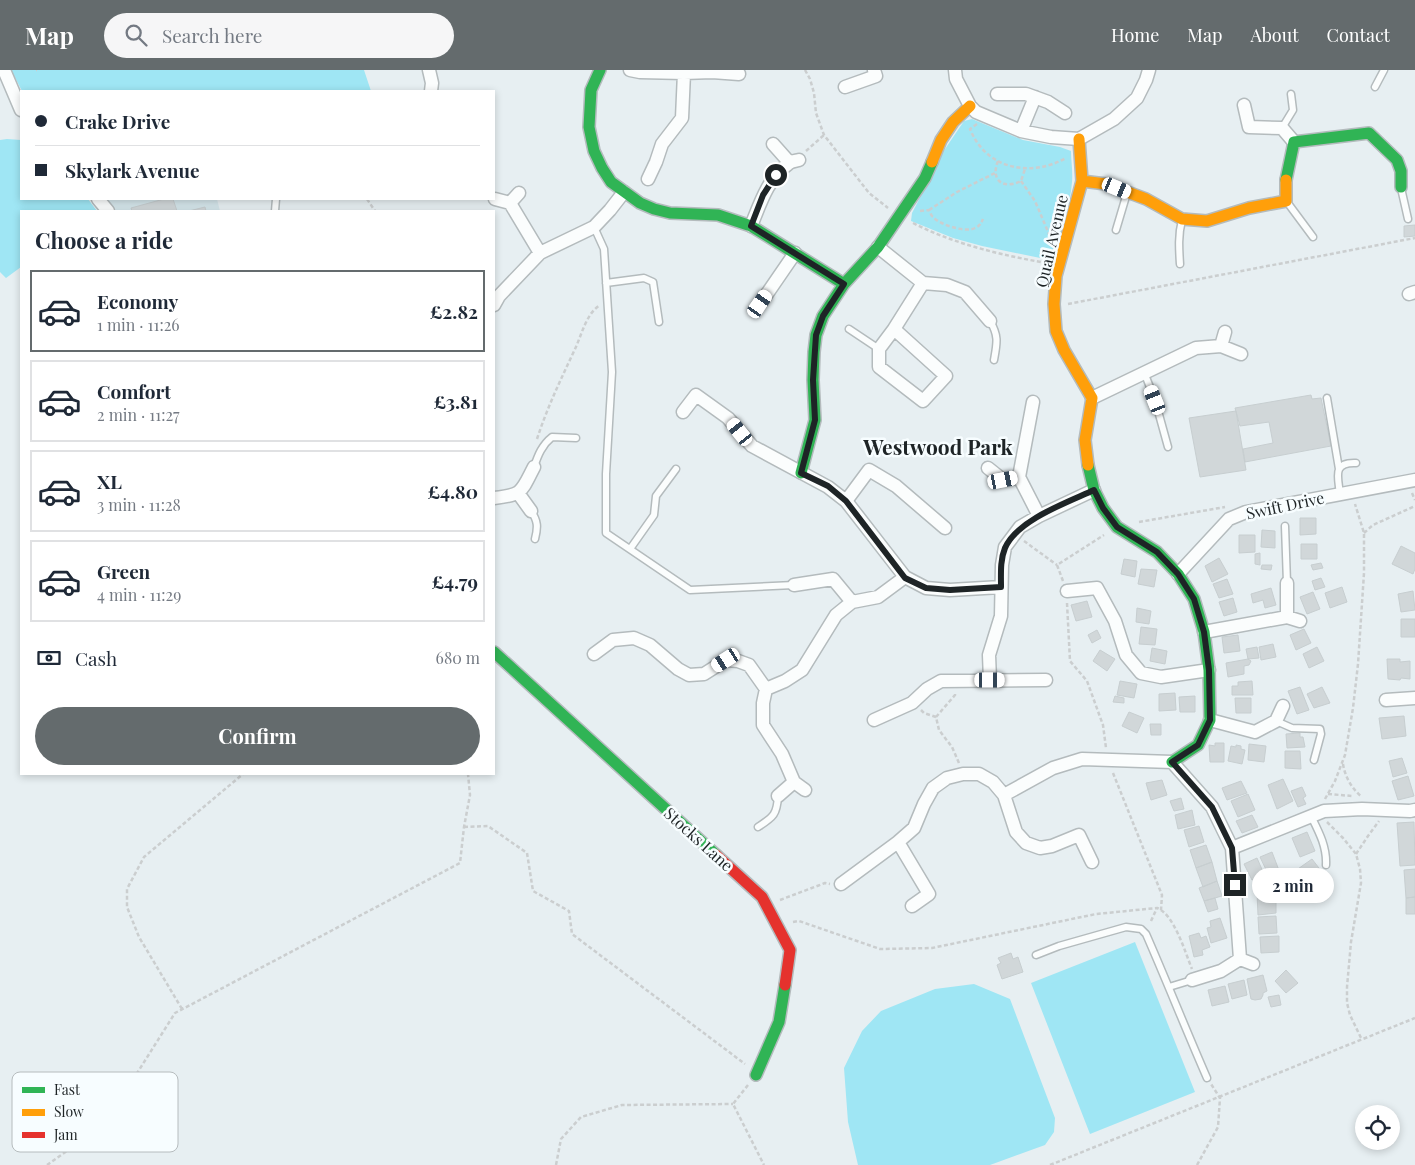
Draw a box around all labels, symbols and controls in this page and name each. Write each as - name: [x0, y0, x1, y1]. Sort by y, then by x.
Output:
- search box: [104, 13, 454, 58]
- text: Map: [25, 19, 74, 51]
- icon: search: [122, 21, 150, 49]
- text: Search here: [162, 22, 262, 48]
- text: Home: [1111, 23, 1159, 47]
- text: Map: [1187, 23, 1222, 47]
- text: About: [1250, 23, 1299, 47]
- text: Contact: [1327, 23, 1390, 47]
- text: Crake Drive: [65, 108, 170, 134]
- text: Skylark Avenue: [65, 157, 200, 183]
- route start: [765, 164, 787, 186]
- car: [1100, 175, 1133, 201]
- street label: Quail Avenue: [1030, 193, 1072, 289]
- text: Choose a ride: [35, 225, 173, 255]
- car: [745, 287, 774, 321]
- text: Economy: [97, 288, 178, 314]
- icon: car: [37, 289, 82, 334]
- text: £2.82: [430, 298, 478, 324]
- text: 1 min · 11:26: [97, 314, 180, 335]
- text: Comfort: [97, 378, 171, 404]
- icon: car: [37, 379, 82, 424]
- car: [1142, 383, 1167, 417]
- text: £3.81: [433, 388, 478, 414]
- text: 2 min · 11:27: [97, 404, 180, 425]
- car: [724, 416, 755, 448]
- district label: Westwood Park: [862, 432, 1013, 460]
- text: XL: [97, 468, 122, 494]
- icon: car: [37, 469, 82, 514]
- car: [986, 470, 1019, 490]
- text: £4.80: [427, 478, 478, 504]
- street label: Swift Drive: [1244, 486, 1326, 524]
- text: 3 min · 11:28: [97, 494, 181, 515]
- text: Green: [97, 558, 150, 584]
- icon: car: [37, 559, 82, 604]
- text: £4.79: [432, 568, 478, 594]
- text: 4 min · 11:29: [97, 584, 181, 605]
- icon: cash: [35, 644, 63, 672]
- text: Cash: [75, 645, 117, 671]
- car: [709, 646, 742, 674]
- text: 680 m: [436, 647, 480, 668]
- car: [975, 673, 1005, 688]
- button: Confirm: [35, 707, 480, 765]
- street label: Stocks Lane: [660, 802, 738, 876]
- callout: 2 min: [1252, 868, 1335, 902]
- route end: [1224, 874, 1246, 896]
- text: 2 min: [1272, 875, 1314, 896]
- legend: [12, 1072, 178, 1152]
- text: Fast: [54, 1080, 81, 1099]
- text: Slow: [54, 1102, 84, 1121]
- map controls: [1355, 1105, 1400, 1150]
- button: locate: [1355, 1105, 1400, 1150]
- text: Jam: [53, 1125, 78, 1144]

